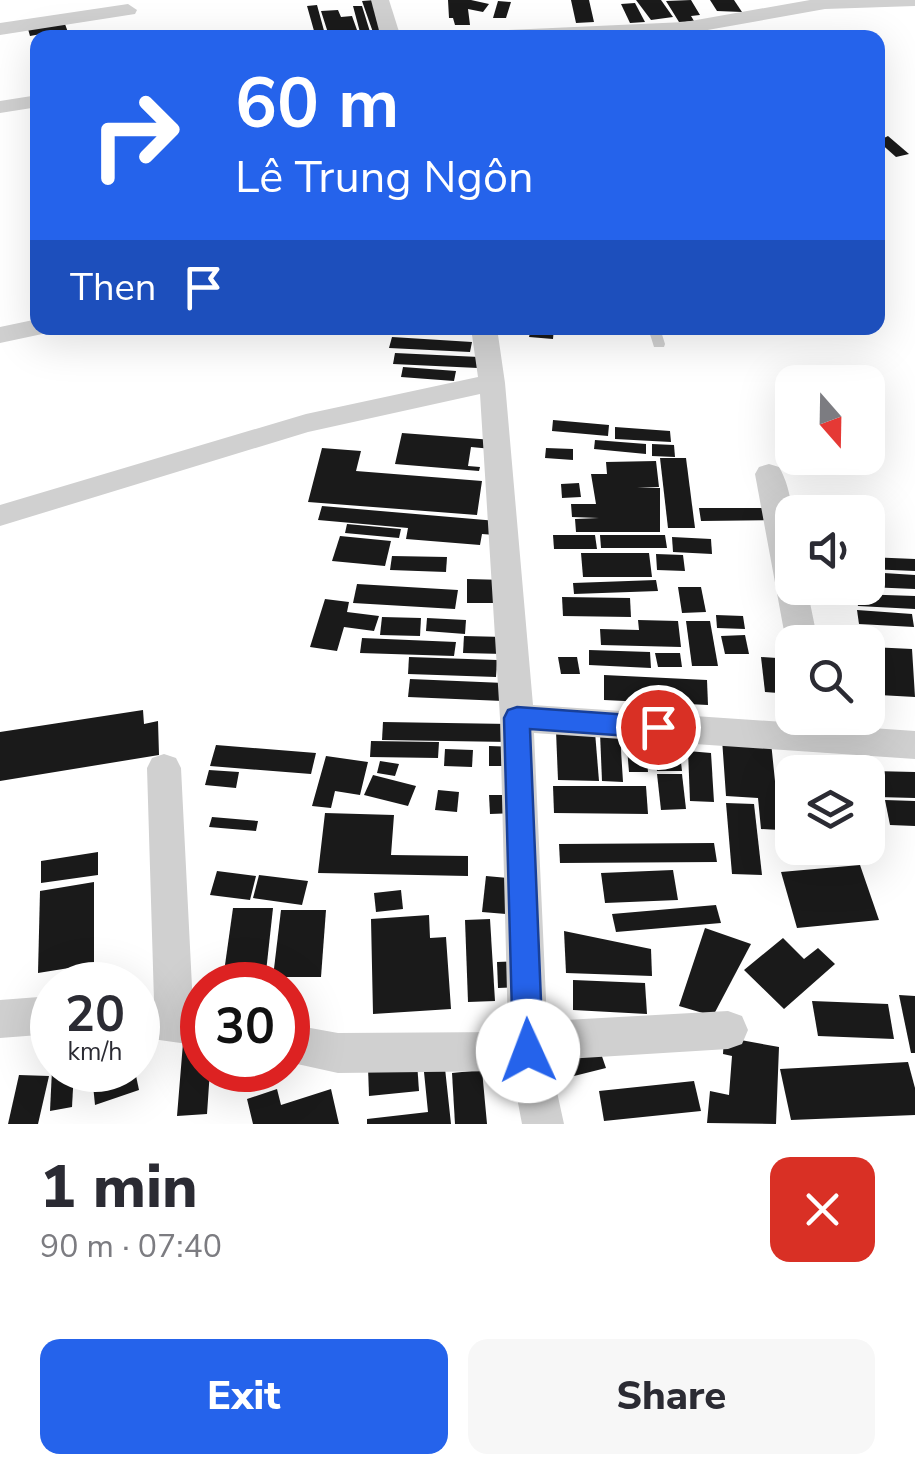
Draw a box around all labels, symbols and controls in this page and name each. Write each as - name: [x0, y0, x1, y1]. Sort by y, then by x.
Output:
- text: 60 m: [235, 56, 399, 152]
- icon: right: [70, 70, 200, 200]
- text: Lê Trung Ngôn: [235, 147, 533, 208]
- icon: arrive: [176, 260, 231, 315]
- text: Then: [70, 262, 156, 313]
- north arrow: [775, 365, 885, 475]
- map controls: [775, 365, 885, 865]
- button: sound: [775, 495, 885, 605]
- button: search: [775, 625, 885, 735]
- pin: [616, 685, 701, 770]
- icon: arrive: [631, 700, 686, 755]
- button: layers: [775, 755, 885, 865]
- speed limit sign: 30: [180, 962, 310, 1092]
- text: 20: [65, 980, 125, 1049]
- position arrow: [476, 999, 580, 1103]
- text: km/h: [67, 1035, 123, 1069]
- text: 1 min: [40, 1146, 198, 1228]
- button: close: [770, 1157, 875, 1262]
- text: 90 m · 07:40: [40, 1225, 222, 1268]
- button: Exit: [40, 1339, 448, 1454]
- button: Share: [468, 1339, 875, 1454]

